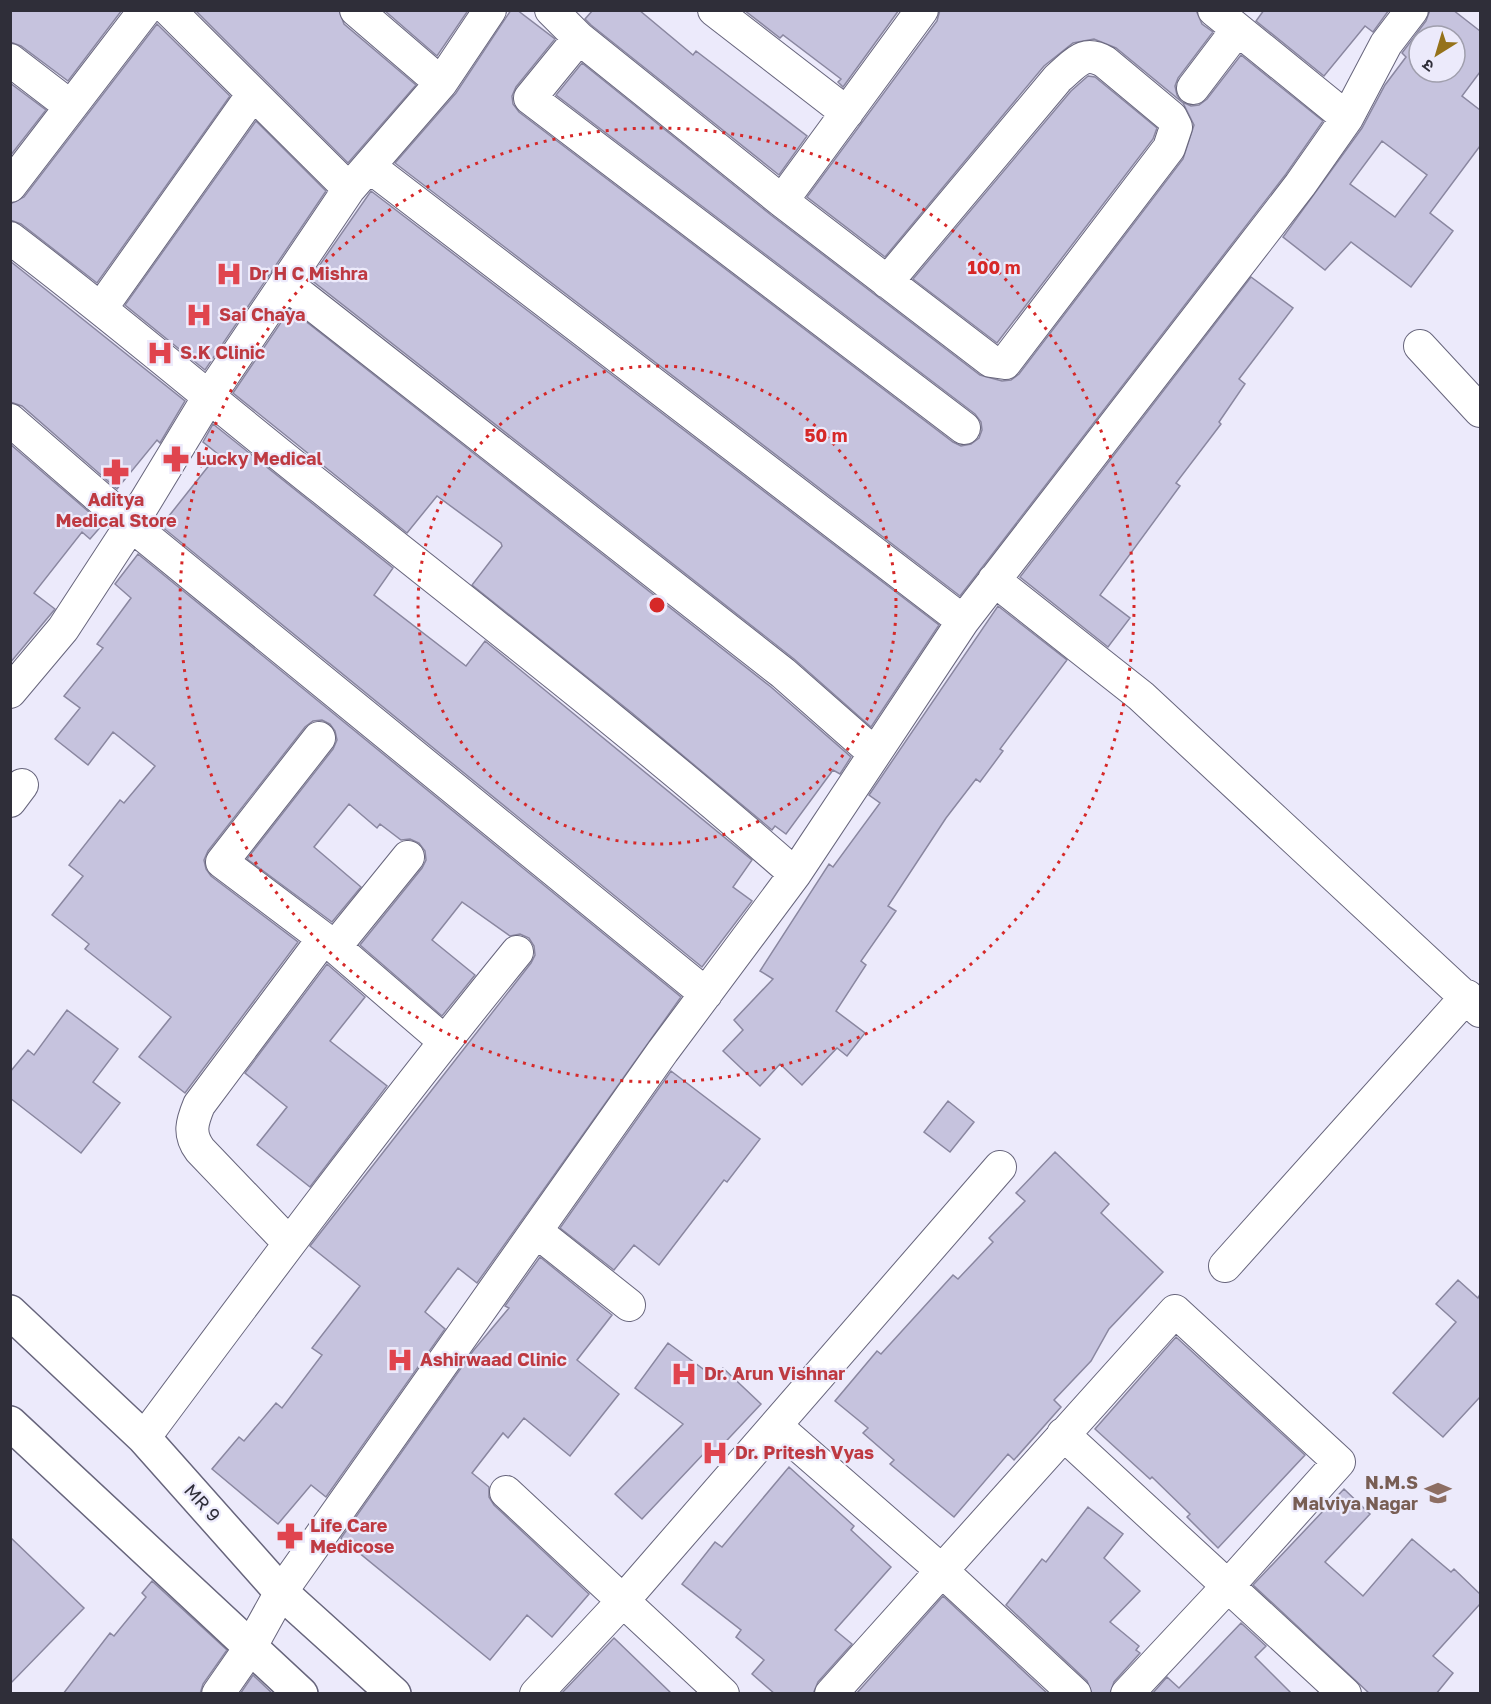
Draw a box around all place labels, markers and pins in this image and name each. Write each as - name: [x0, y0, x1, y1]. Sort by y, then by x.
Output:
- hospital icon: Dr H C Mishra: [214, 259, 244, 289]
- place label: Dr H C Mishra: [249, 262, 368, 284]
- hospital icon: Sai Chaya: [184, 300, 214, 330]
- place label: Sai Chaya: [219, 303, 305, 325]
- hospital icon: S.K Clinic: [145, 338, 175, 368]
- place label: S.K Clinic: [180, 341, 265, 363]
- pharmacy icon: Lucky Medical: [161, 444, 191, 474]
- place label: Lucky Medical: [196, 447, 323, 469]
- pharmacy icon: Aditya Medical Store: [101, 457, 131, 487]
- place label: Aditya Medical Store: [55, 488, 177, 531]
- centre of rings: [647, 595, 667, 615]
- hospital icon: Ashirwaad Clinic: [385, 1345, 415, 1375]
- place label: Ashirwaad Clinic: [420, 1348, 567, 1370]
- hospital icon: Dr. Arun Vishnar: [669, 1359, 699, 1389]
- place label: Dr. Arun Vishnar: [704, 1362, 845, 1384]
- hospital icon: Dr. Pritesh Vyas: [700, 1438, 730, 1468]
- place label: Dr. Pritesh Vyas: [735, 1441, 874, 1463]
- place label: N.M.S Malviya Nagar: [1292, 1471, 1418, 1514]
- school or university icon: N.M.S Malviya Nagar: [1423, 1478, 1453, 1508]
- place label: Life Care Medicose: [310, 1514, 395, 1557]
- pharmacy icon: Life Care Medicose: [275, 1521, 305, 1551]

